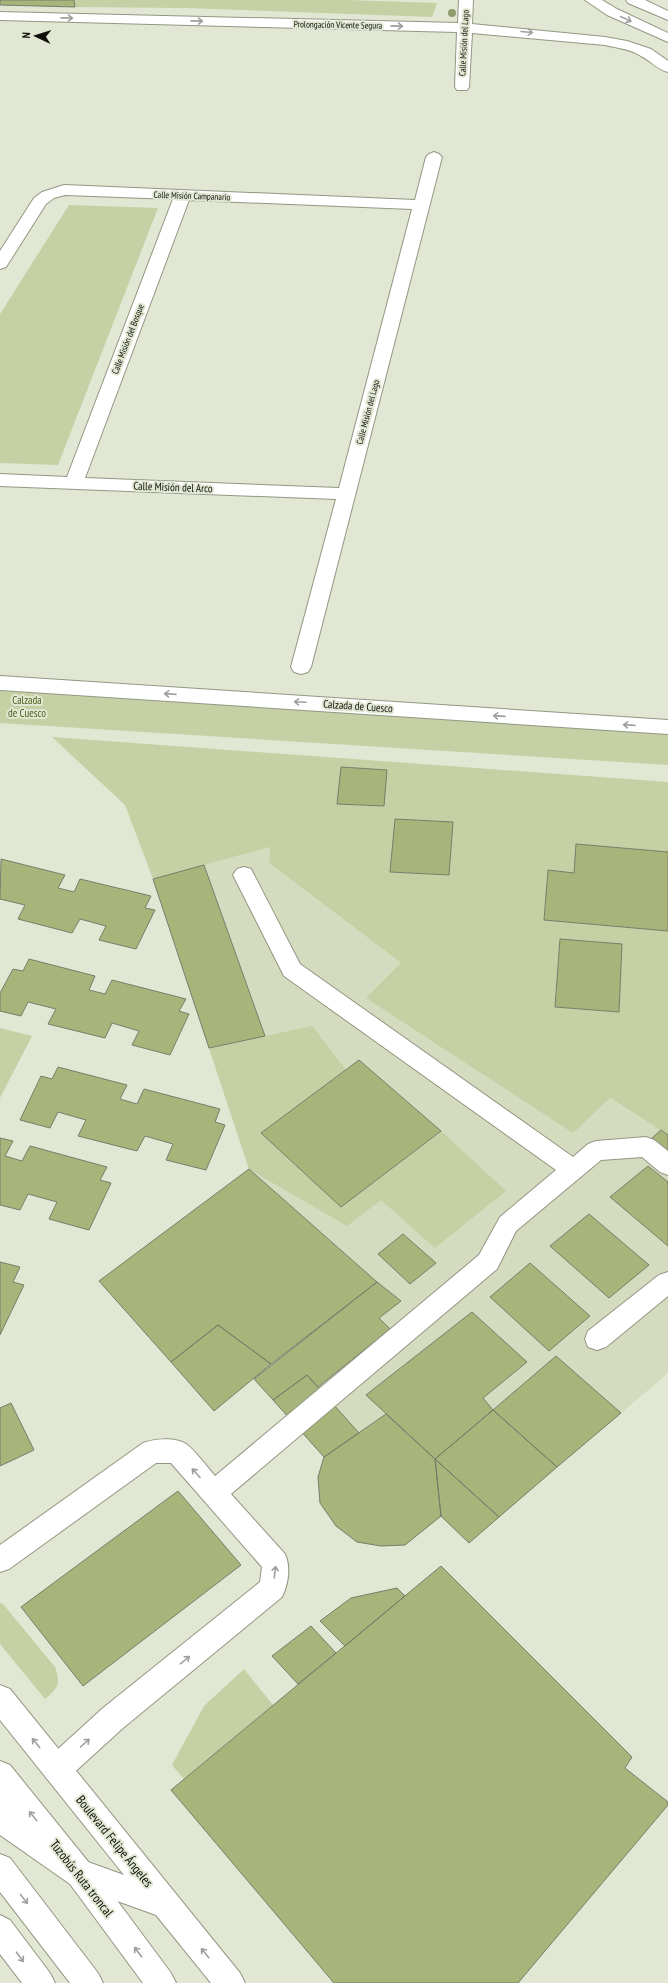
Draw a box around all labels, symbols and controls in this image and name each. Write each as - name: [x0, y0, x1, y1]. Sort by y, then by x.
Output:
- street label: Calle Misión del Lago: [456, 9, 471, 76]
- one-way arrow: [60, 14, 73, 22]
- north arrow: [16, 16, 56, 56]
- one-way arrow: [620, 16, 632, 23]
- one-way arrow: [190, 17, 203, 25]
- street label: Prolongación Vicente Segura: [294, 18, 383, 31]
- one-way arrow: [390, 22, 403, 30]
- one-way arrow: [520, 29, 533, 36]
- text: N: [19, 32, 33, 39]
- street label: Calle Misión Campanario: [153, 189, 231, 202]
- street label: Calle Misión del Bosque: [109, 302, 146, 375]
- street label: Calle Misión del Lago: [354, 378, 381, 445]
- street label: Calle Misión del Arco: [133, 479, 213, 495]
- one-way arrow: [164, 691, 177, 698]
- park label: Calzada de Cuesco: [8, 693, 46, 720]
- street label: Calzada de Cuesco: [323, 697, 394, 715]
- one-way arrow: [294, 698, 307, 706]
- one-way arrow: [493, 712, 506, 719]
- one-way arrow: [623, 721, 636, 728]
- one-way arrow: [191, 1468, 200, 1478]
- one-way arrow: [271, 1566, 279, 1579]
- one-way arrow: [180, 1655, 191, 1664]
- one-way arrow: [31, 1737, 40, 1748]
- one-way arrow: [80, 1739, 90, 1748]
- street label: Boulevard Felipe Ángeles: [72, 1792, 157, 1891]
- one-way arrow: [28, 1810, 37, 1821]
- street label: Tuzobús Ruta troncal: [46, 1836, 117, 1920]
- one-way arrow: [20, 1894, 28, 1905]
- one-way arrow: [134, 1946, 142, 1957]
- one-way arrow: [201, 1947, 210, 1958]
- one-way arrow: [16, 1951, 24, 1962]

